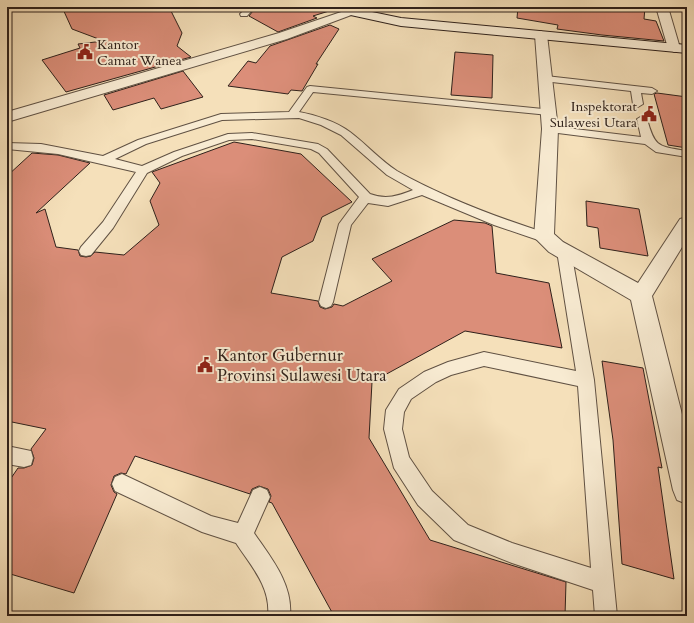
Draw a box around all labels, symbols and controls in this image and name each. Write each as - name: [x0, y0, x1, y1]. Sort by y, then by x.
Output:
- place label: Kantor Camat Wanea: [97, 35, 182, 70]
- public building icon: Kantor Camat Wanea: [76, 43, 94, 61]
- place label: Inspektorat Sulawesi Utara: [550, 97, 638, 132]
- public building icon: Inspektorat Sulawesi Utara: [640, 105, 658, 123]
- place label: Kantor Gubernur Provinsi Sulawesi Utara: [217, 344, 387, 387]
- public building icon: Kantor Gubernur Provinsi Sulawesi Utara: [196, 356, 214, 374]

